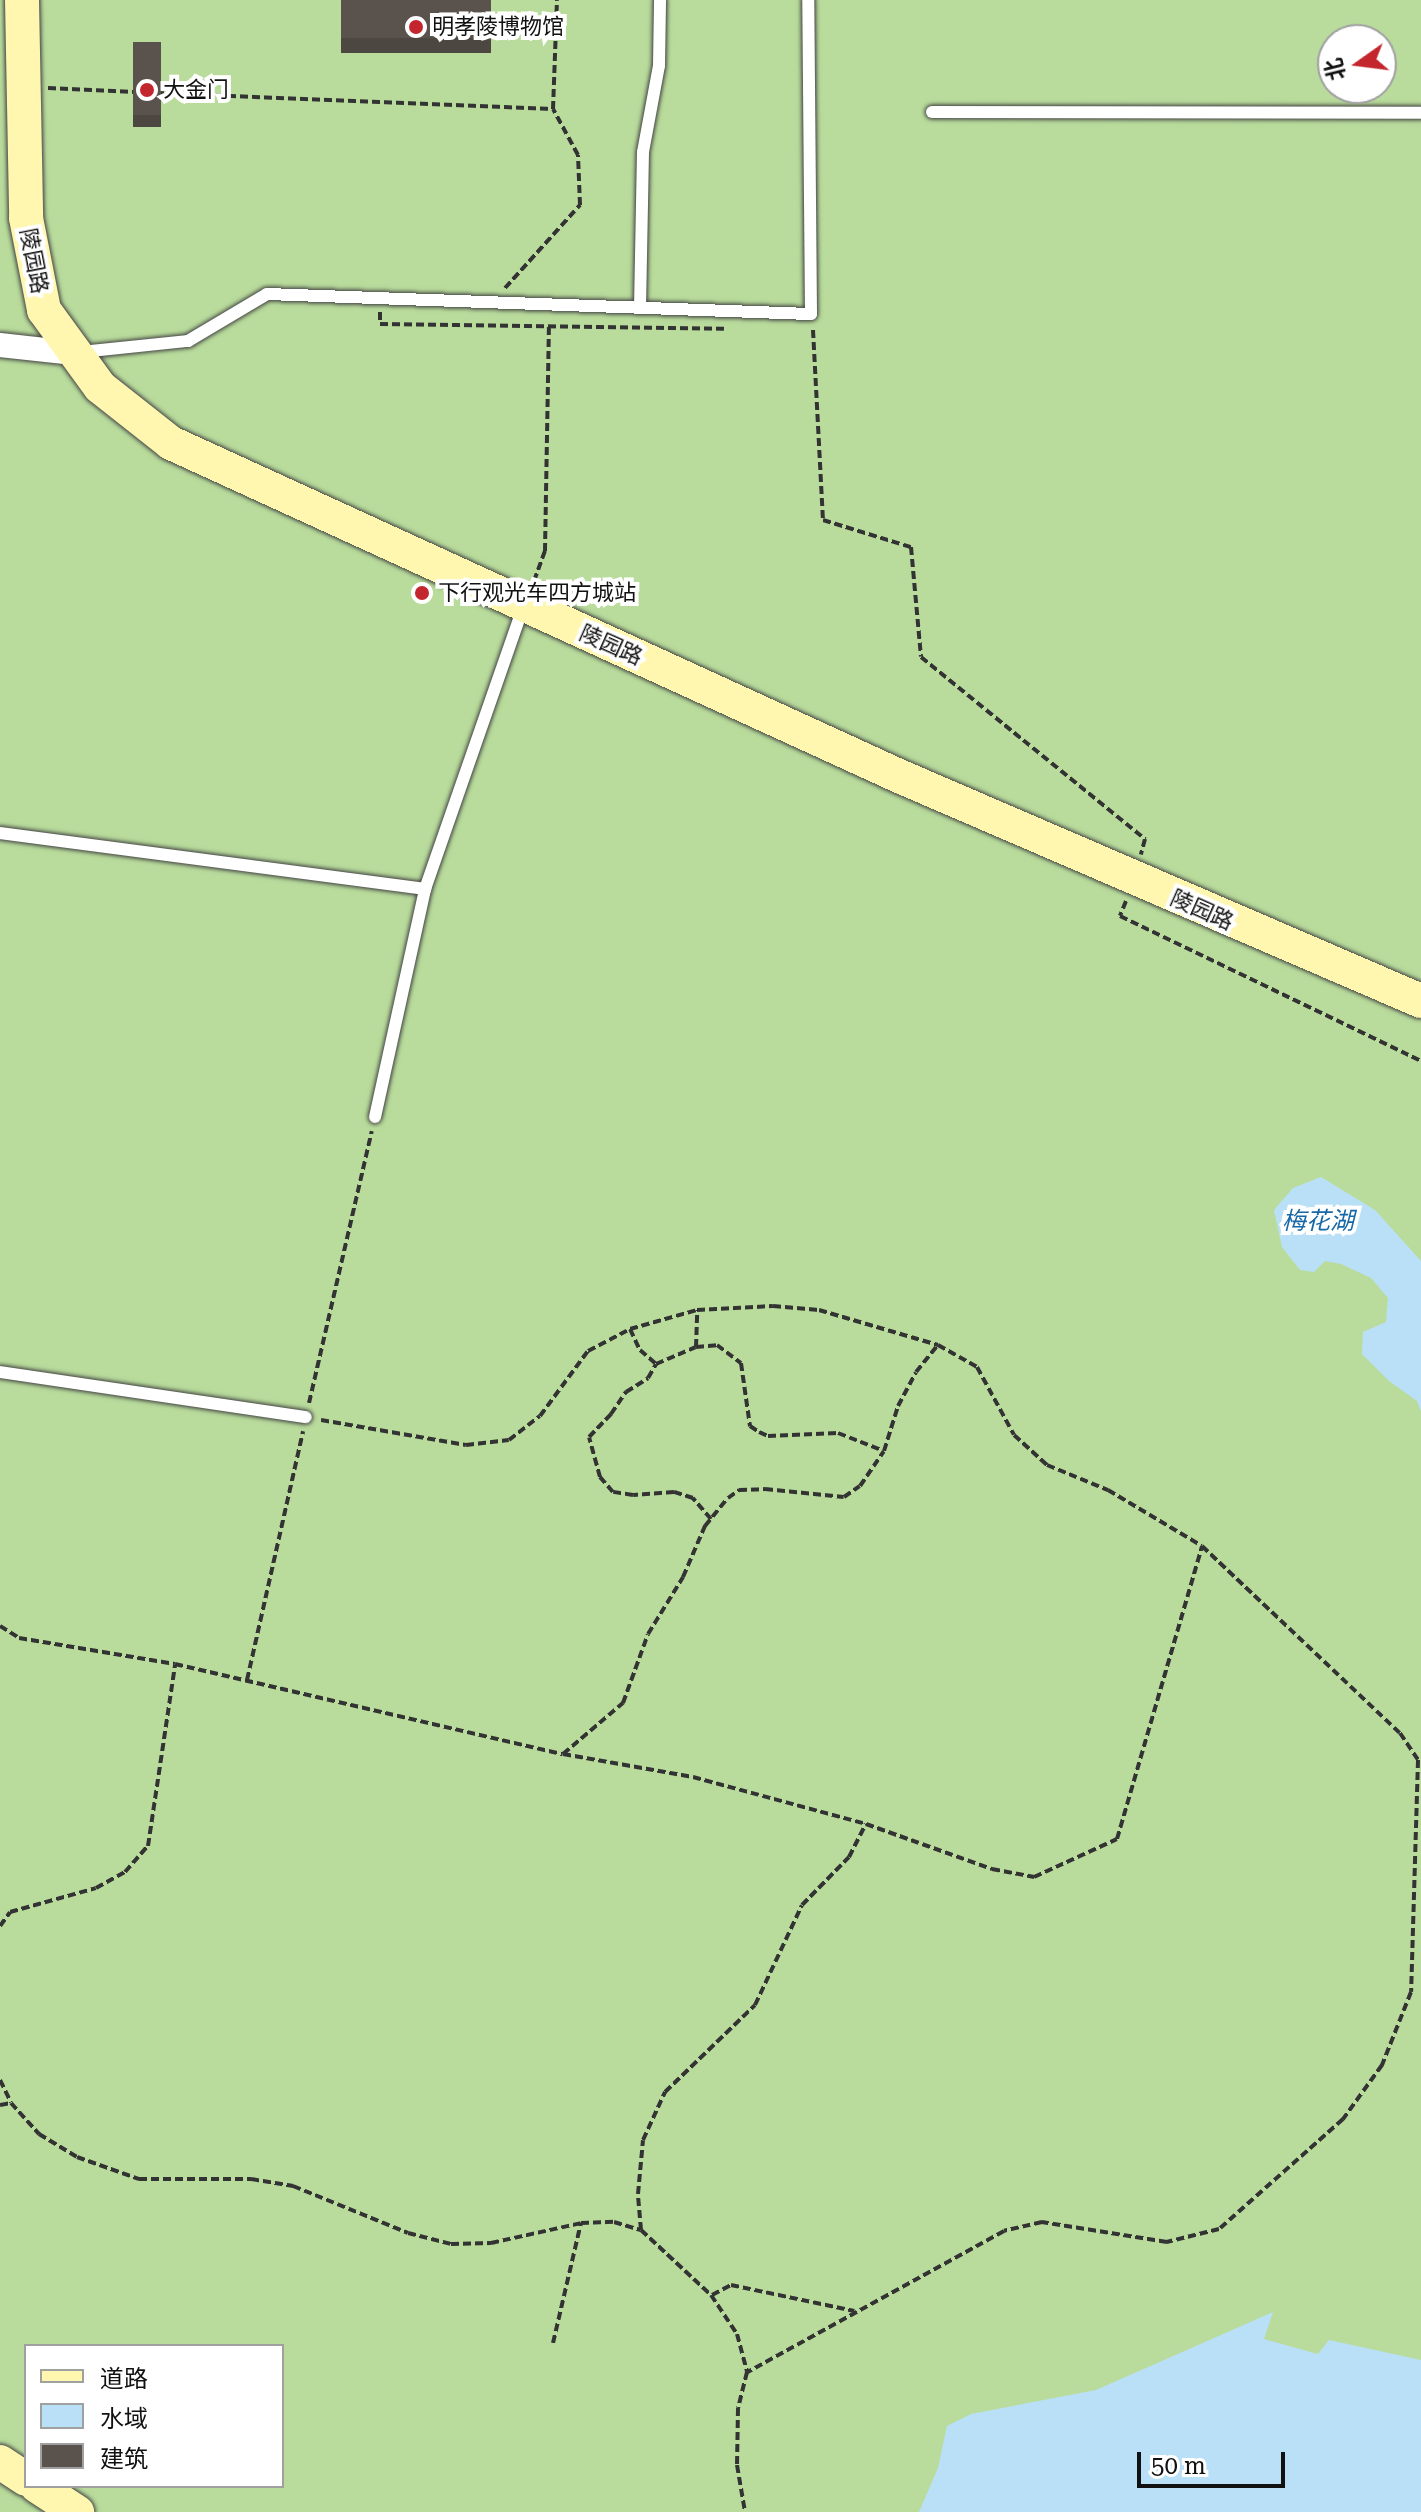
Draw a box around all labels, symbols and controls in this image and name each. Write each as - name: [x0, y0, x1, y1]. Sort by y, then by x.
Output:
- place label: 明孝陵博物馆: [432, 14, 564, 40]
- marker: 明孝陵博物馆: [407, 18, 425, 36]
- north arrow: [1317, 24, 1397, 104]
- text: 北: [1320, 56, 1350, 83]
- place label: 大金门: [163, 77, 229, 103]
- marker: 大金门: [138, 81, 156, 99]
- street label: 陵园路: [15, 226, 53, 296]
- place label: 下行观光车四方城站: [438, 580, 636, 606]
- marker: 下行观光车四方城站: [413, 584, 431, 602]
- street label: 陵园路: [575, 620, 647, 670]
- street label: 陵园路: [1166, 885, 1238, 935]
- water label: 梅花湖: [1282, 1208, 1354, 1236]
- legend: [24, 2344, 284, 2488]
- text: 道路: [100, 2365, 148, 2393]
- text: 水域: [100, 2405, 148, 2433]
- scale bar: [1141, 2436, 1289, 2486]
- text: 建筑: [100, 2445, 148, 2473]
- text: 50 m: [1151, 2452, 1206, 2480]

